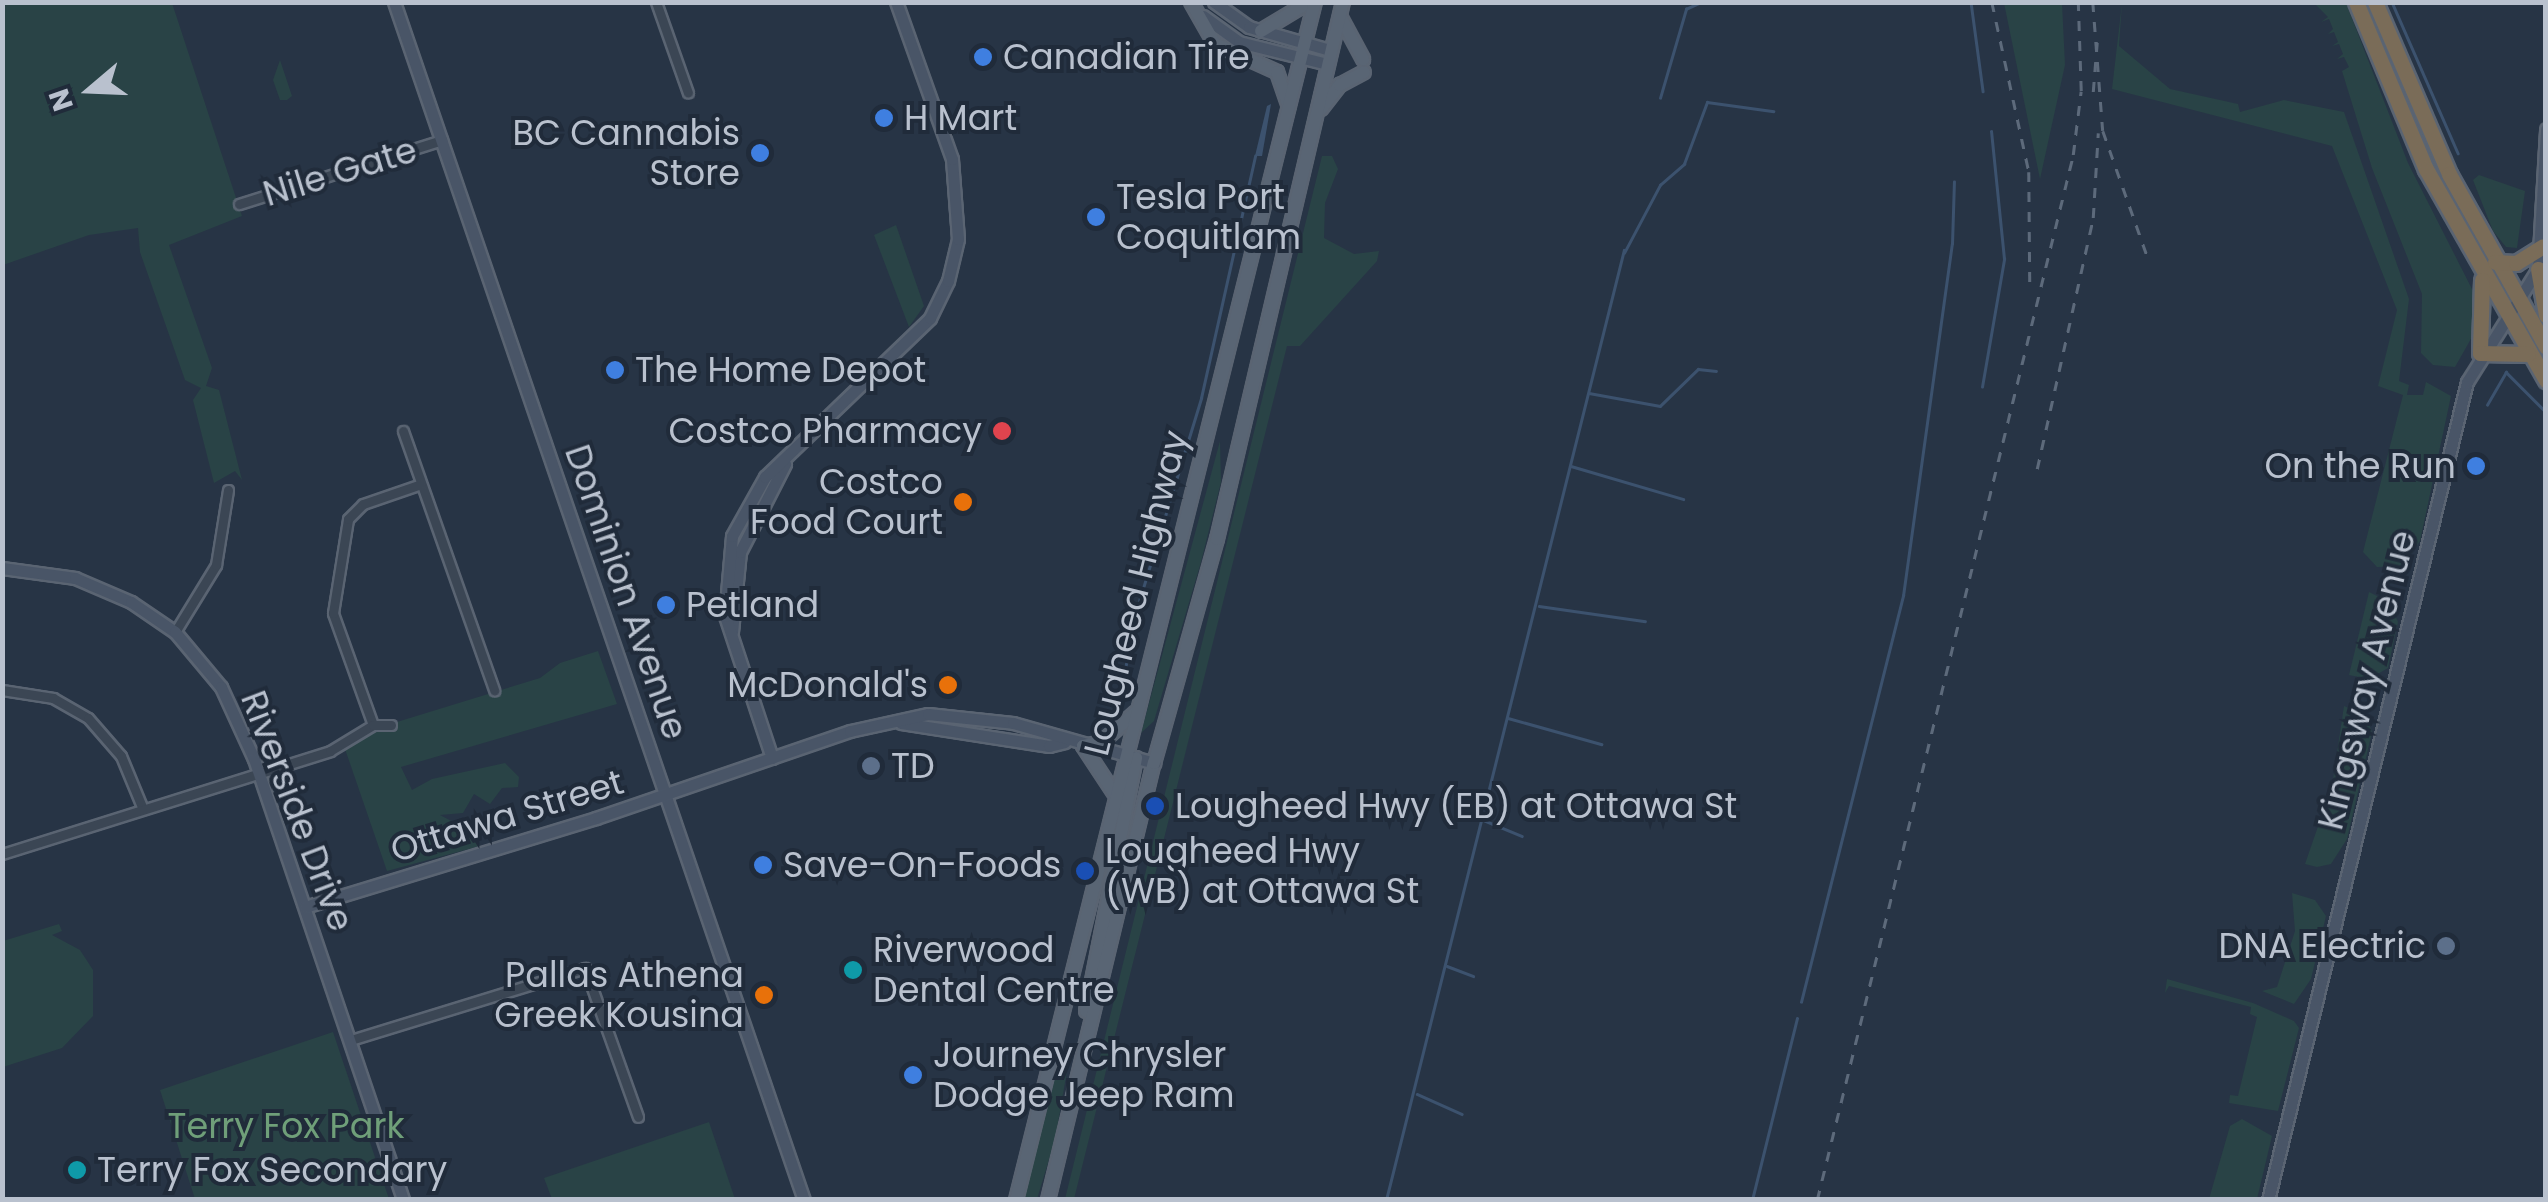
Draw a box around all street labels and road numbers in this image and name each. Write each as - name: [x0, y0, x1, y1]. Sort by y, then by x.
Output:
- street label: Nile Gate: [258, 129, 422, 215]
- street label: Lougheed Highway: [1075, 426, 1197, 760]
- street label: Dominion Avenue: [556, 439, 696, 745]
- street label: Kingsway Avenue: [2310, 526, 2424, 834]
- street label: Riverside Drive: [232, 685, 362, 937]
- street label: Ottawa Street: [386, 761, 628, 871]

